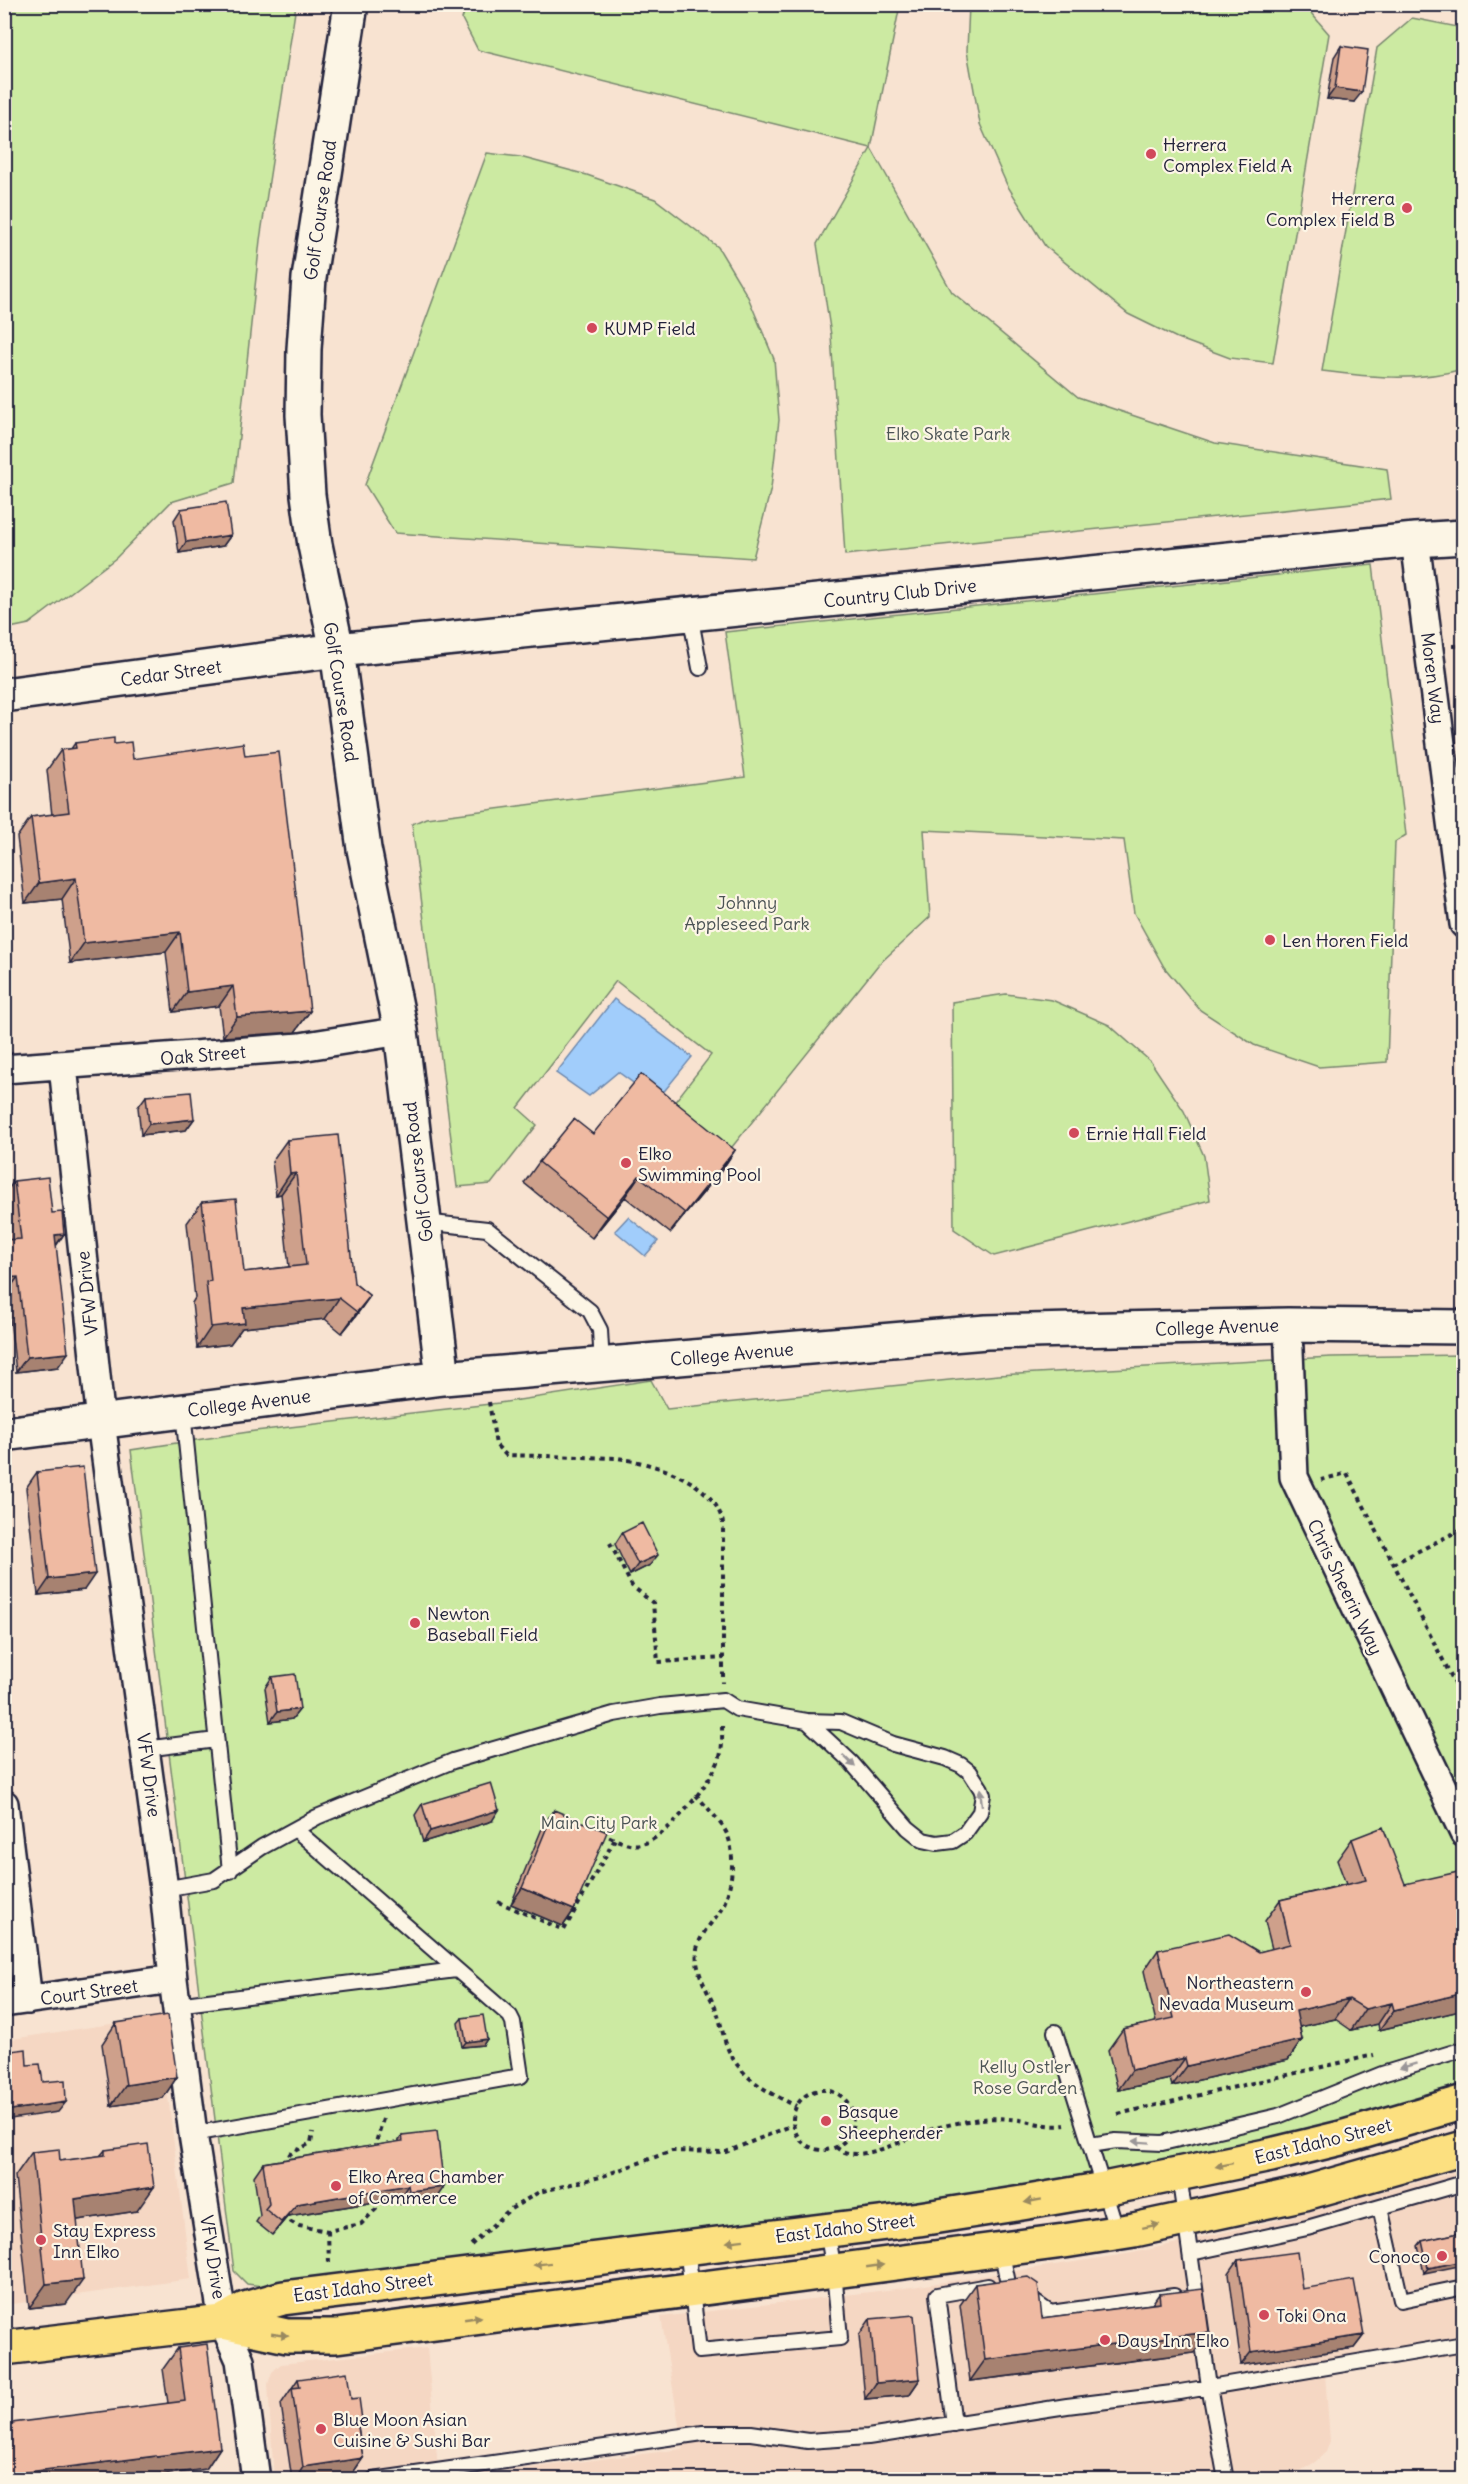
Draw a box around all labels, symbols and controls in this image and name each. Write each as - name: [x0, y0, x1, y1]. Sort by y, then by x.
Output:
- place label: Herrera Complex Field A: [1163, 133, 1292, 177]
- street label: Golf Course Road: [299, 138, 341, 282]
- marker: Herrera Complex Field A: [1144, 147, 1158, 161]
- place label: Herrera Complex Field B: [1266, 187, 1395, 231]
- marker: Herrera Complex Field B: [1400, 201, 1414, 215]
- place label: KUMP Field: [604, 317, 696, 340]
- marker: KUMP Field: [585, 321, 599, 335]
- park label: Elko Skate Park: [886, 422, 1010, 445]
- street label: Country Club Drive: [822, 574, 978, 612]
- street label: Golf Course Road: [319, 620, 363, 764]
- street label: Moren Way: [1416, 631, 1450, 725]
- street label: Cedar Street: [119, 655, 223, 691]
- park label: Johnny Appleseed Park: [684, 891, 810, 935]
- place label: Len Horen Field: [1282, 929, 1409, 952]
- marker: Len Horen Field: [1263, 933, 1277, 947]
- street label: Oak Street: [159, 1040, 247, 1070]
- street label: Golf Course Road: [398, 1100, 438, 1244]
- place label: Ernie Hall Field: [1086, 1122, 1207, 1145]
- marker: Ernie Hall Field: [1067, 1126, 1081, 1140]
- place label: Elko Swimming Pool: [638, 1142, 761, 1186]
- marker: Elko Swimming Pool: [619, 1156, 633, 1170]
- street label: VFW Drive: [71, 1250, 103, 1336]
- street label: College Avenue: [1155, 1313, 1279, 1341]
- street label: College Avenue: [669, 1337, 795, 1371]
- street label: College Avenue: [186, 1384, 312, 1422]
- street label: Chris Sheerin Way: [1302, 1515, 1388, 1659]
- place label: Newton Baseball Field: [427, 1602, 538, 1646]
- marker: Newton Baseball Field: [408, 1616, 422, 1630]
- street label: VFW Drive: [132, 1731, 166, 1819]
- one-way arrow: [842, 1754, 857, 1768]
- one-way arrow: [976, 1787, 986, 1806]
- park label: Main City Park: [540, 1811, 658, 1834]
- place label: Northeastern Nevada Museum: [1159, 1971, 1294, 2015]
- street label: Court Street: [39, 1974, 139, 2010]
- marker: Northeastern Nevada Museum: [1299, 1985, 1313, 1999]
- park label: Kelly Ostler Rose Garden: [973, 2055, 1077, 2099]
- one-way arrow: [1399, 2062, 1417, 2072]
- place label: Basque Sheepherder: [838, 2100, 943, 2144]
- street label: East Idaho Street: [1252, 2113, 1394, 2169]
- marker: Basque Sheepherder: [819, 2114, 833, 2128]
- one-way arrow: [1132, 2137, 1151, 2147]
- one-way arrow: [1215, 2161, 1234, 2170]
- place label: Elko Area Chamber of Commerce: [348, 2165, 505, 2209]
- marker: Elko Area Chamber of Commerce: [329, 2179, 343, 2193]
- one-way arrow: [1023, 2197, 1042, 2206]
- street label: East Idaho Street: [774, 2208, 916, 2248]
- street label: VFW Drive: [195, 2213, 231, 2301]
- place label: Stay Express Inn Elko: [53, 2219, 156, 2263]
- one-way arrow: [1142, 2221, 1161, 2230]
- marker: Stay Express Inn Elko: [34, 2233, 48, 2247]
- one-way arrow: [726, 2236, 745, 2245]
- place label: Conoco: [1369, 2245, 1430, 2268]
- marker: Conoco: [1435, 2249, 1449, 2263]
- one-way arrow: [532, 2260, 551, 2269]
- one-way arrow: [866, 2261, 885, 2270]
- street label: East Idaho Street: [292, 2267, 434, 2307]
- place label: Toki Ona: [1276, 2304, 1347, 2327]
- marker: Toki Ona: [1257, 2308, 1271, 2322]
- one-way arrow: [464, 2314, 483, 2323]
- place label: Days Inn Elko: [1117, 2329, 1229, 2352]
- one-way arrow: [270, 2330, 289, 2339]
- marker: Days Inn Elko: [1098, 2333, 1112, 2347]
- place label: Blue Moon Asian Cuisine & Sushi Bar: [333, 2408, 491, 2452]
- marker: Blue Moon Asian Cuisine & Sushi Bar: [314, 2422, 328, 2436]

